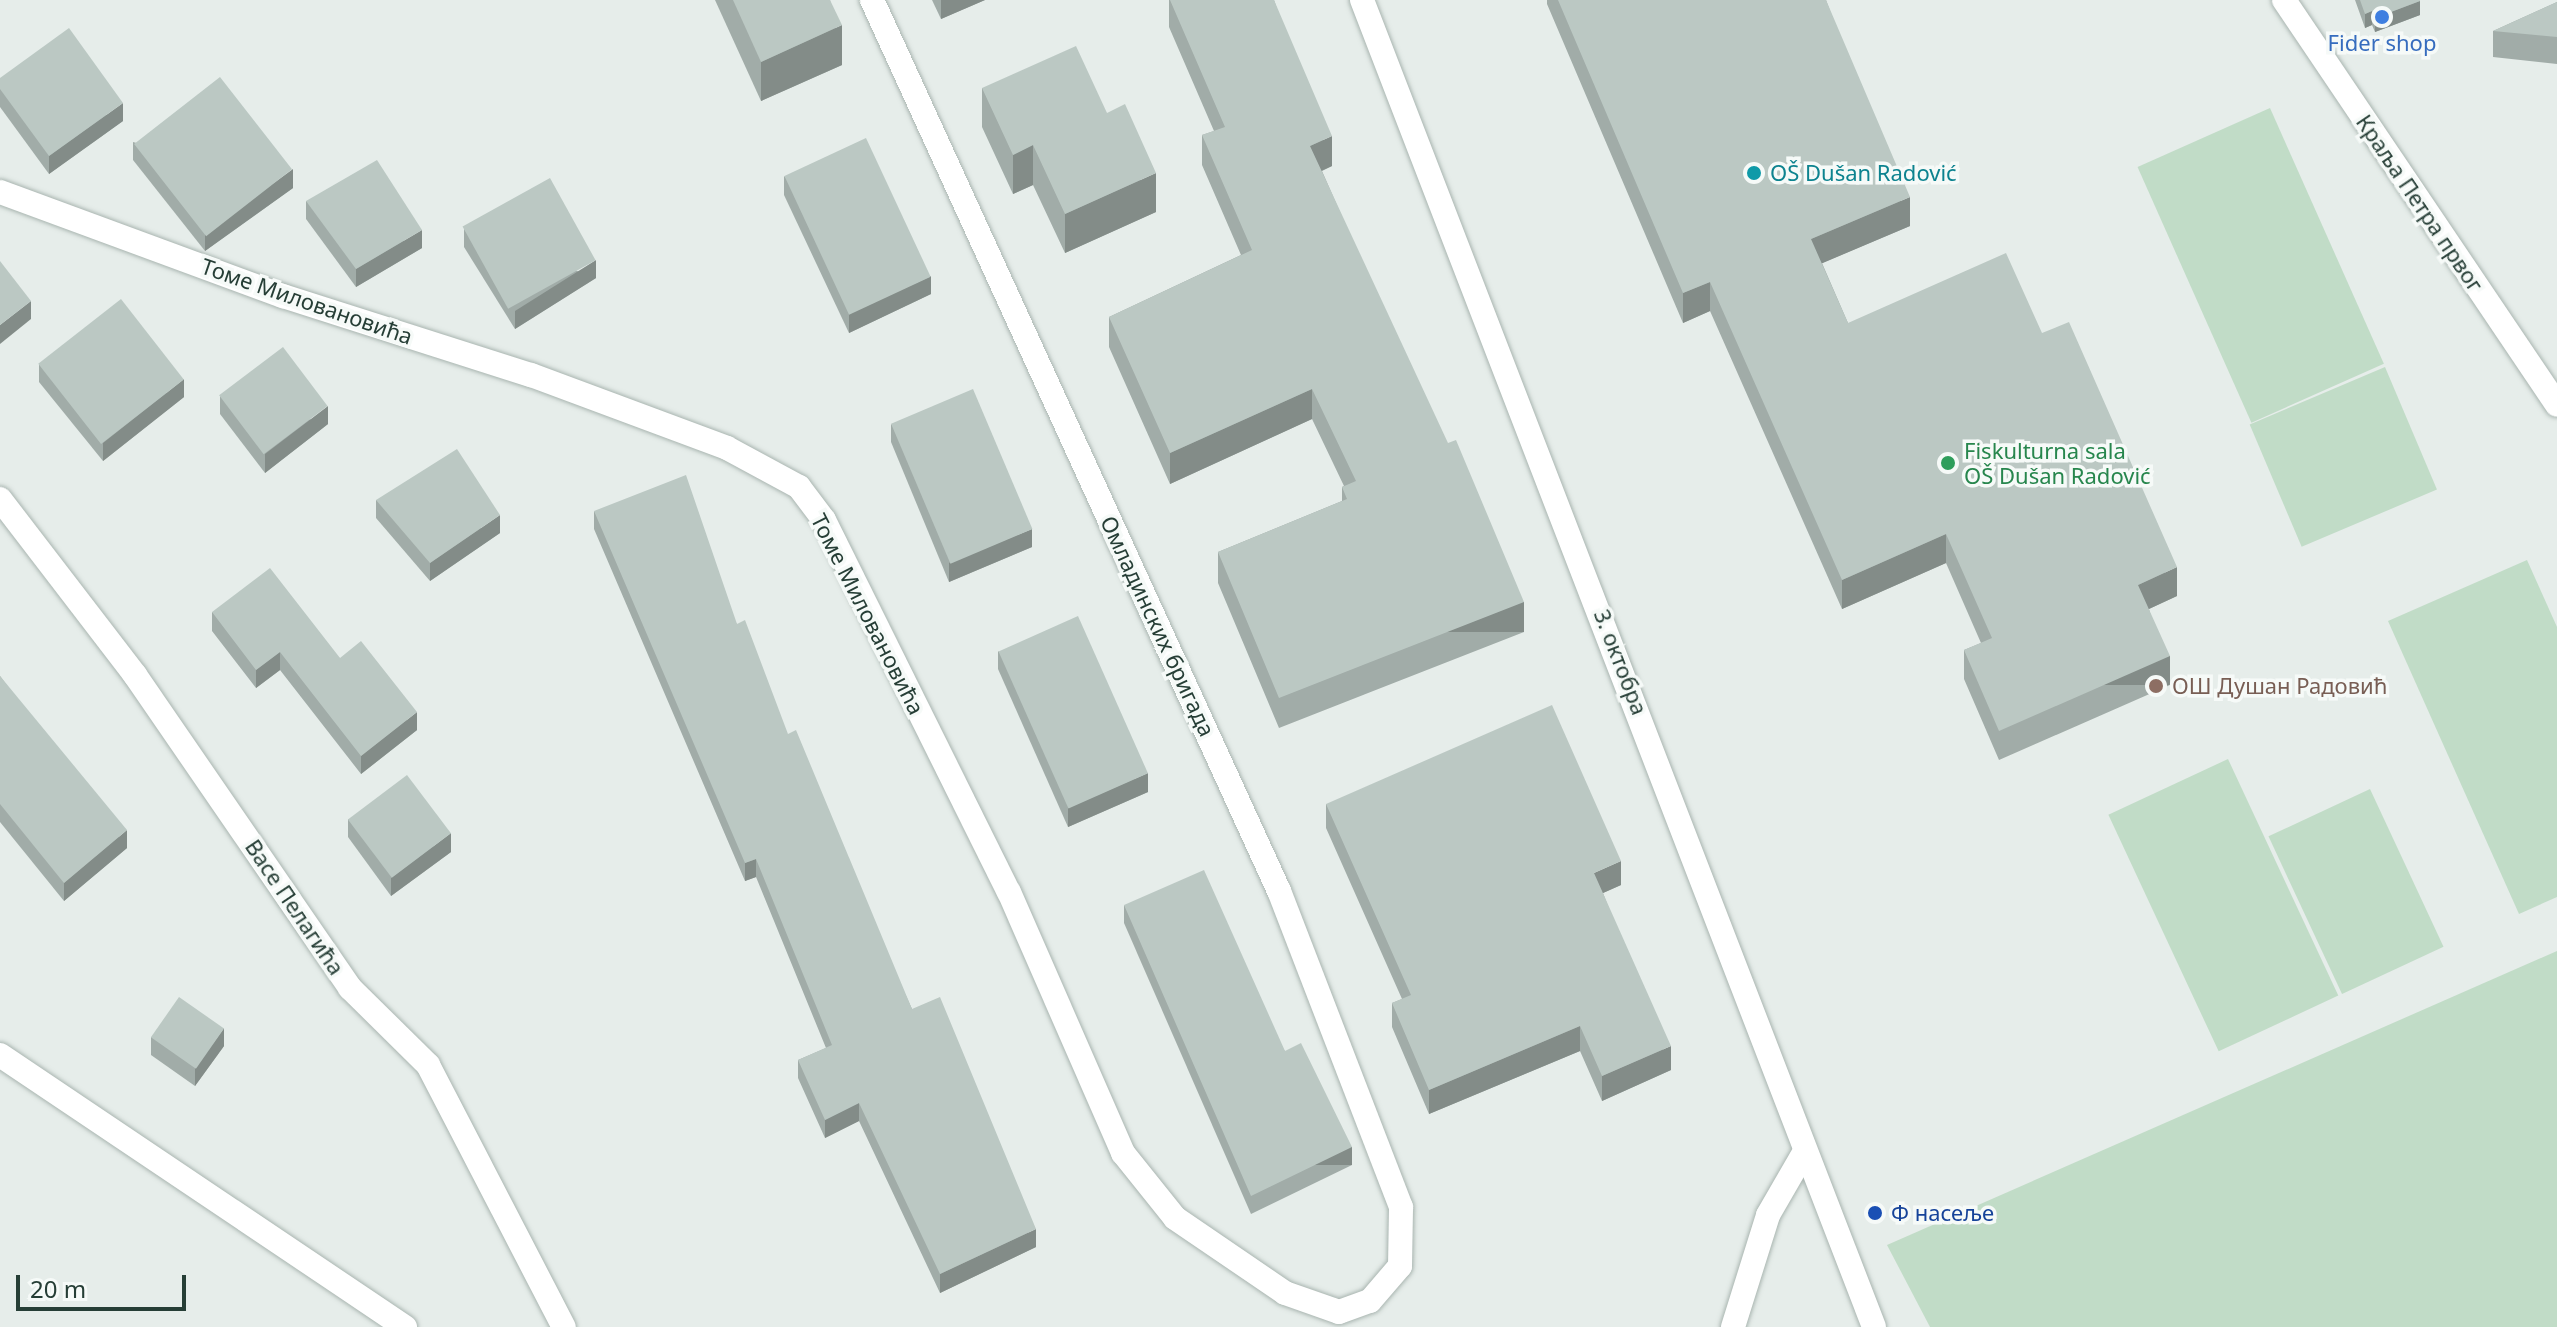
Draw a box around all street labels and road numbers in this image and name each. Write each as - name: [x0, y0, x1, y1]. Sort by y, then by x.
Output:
- street label: Краља Петра првог: [2351, 110, 2489, 296]
- street label: Томе Миловановића: [198, 252, 416, 350]
- street label: Томе Миловановића: [806, 509, 930, 719]
- street label: Омладинских бригада: [1095, 512, 1221, 740]
- street label: 3. октобра: [1589, 606, 1653, 718]
- street label: Васе Пелагића: [240, 834, 350, 980]

